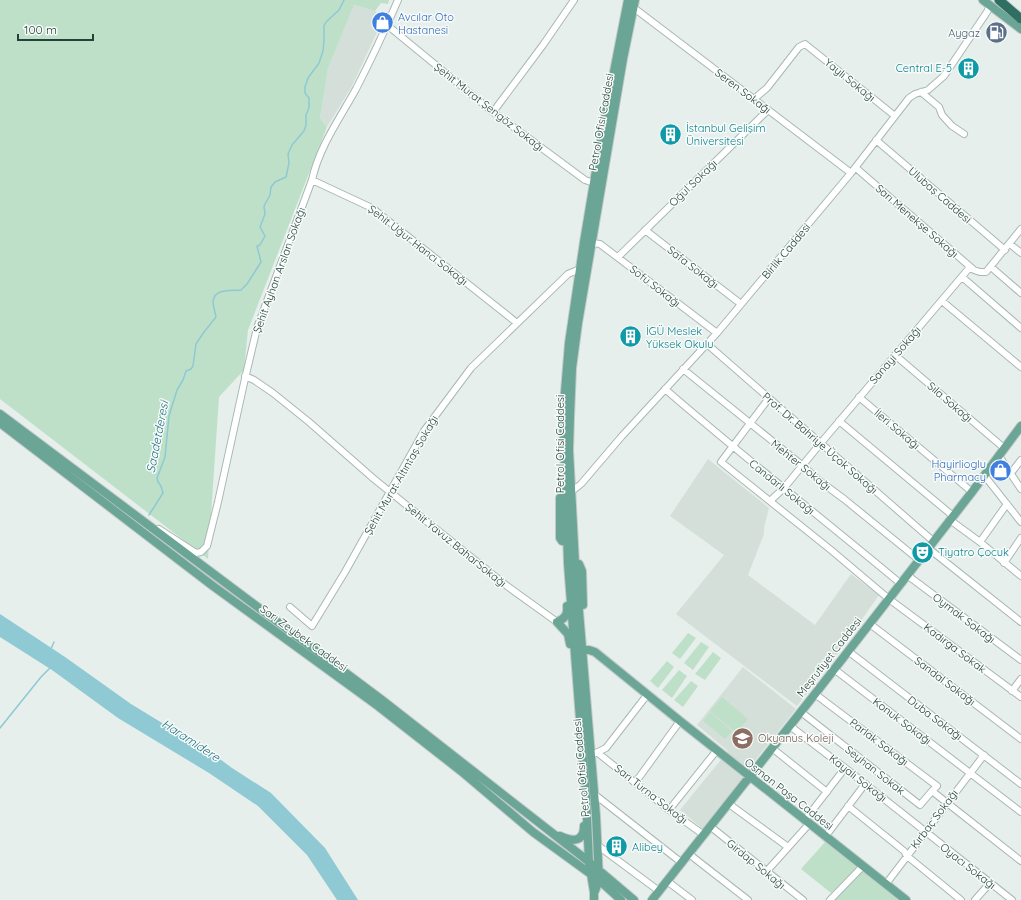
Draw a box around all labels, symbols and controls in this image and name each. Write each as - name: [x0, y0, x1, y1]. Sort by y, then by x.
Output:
- shop icon: Avcılar Oto Hastanesi: [370, 10, 396, 36]
- place label: Avcılar Oto Hastanesi: [398, 10, 454, 37]
- scale bar: [18, 16, 93, 42]
- fuel station icon: Aygaz: [983, 20, 1009, 46]
- text: 100 m: [24, 22, 57, 37]
- place label: Aygaz: [948, 26, 980, 40]
- street label: Yaylı Sokağı: [822, 55, 878, 105]
- building icon: Central E-5: [955, 55, 981, 81]
- street label: Şehit Murat Şengöz Sokağı: [431, 60, 547, 154]
- place label: Central E-5: [896, 61, 952, 75]
- street label: Seren Sokağı: [712, 65, 774, 117]
- street label: Petrol Ofisi Caddesi: [586, 72, 616, 172]
- building icon: İstanbul Gelişim Üniversitesi: [657, 121, 683, 147]
- place label: İstanbul Gelişim Üniversitesi: [686, 121, 765, 148]
- street label: Oğul Sokağı: [666, 157, 720, 209]
- street label: Ulubaş Caddesi: [906, 164, 974, 226]
- street label: Sarı Menekşe Sokağı: [873, 181, 961, 261]
- street label: Şehit Uğur Hancı Sokağı: [365, 202, 471, 288]
- street label: Şehit Ayhan Arslan Sokağı: [250, 205, 308, 335]
- street label: Birlik Caddesi: [759, 220, 813, 282]
- street label: Safa Sokağı: [665, 243, 721, 291]
- street label: Sofu Sokağı: [627, 262, 683, 310]
- street label: Sanayi Sokağı: [866, 323, 924, 387]
- building icon: İGÜ Meslek Yüksek Okulu: [618, 324, 644, 350]
- place label: İGÜ Meslek Yüksek Okulu: [646, 324, 714, 351]
- street label: Sıla Sokağı: [925, 379, 975, 425]
- street label: Prof. Dr. Bahriye Üçok Sokağı: [760, 389, 880, 497]
- street label: Petrol Ofisi Caddesi: [553, 395, 567, 493]
- water label: Saadetderesi: [143, 398, 172, 474]
- street label: İleri Sokağı: [871, 406, 923, 452]
- street label: Şehit Murat Altıntaş Sokağı: [361, 413, 441, 537]
- street label: Mehter Sokağı: [768, 437, 834, 493]
- street label: Candarlı Sokağı: [746, 456, 818, 518]
- place label: Hayirlioglu Pharmacy: [931, 457, 986, 484]
- shop icon: Hayirlioglu Pharmacy: [988, 457, 1014, 483]
- street label: Şehit Yavuz BaharSokağı: [403, 500, 509, 590]
- theatre icon: Tiyatro Çocuk: [909, 539, 935, 565]
- place label: Tiyatro Çocuk: [938, 545, 1009, 559]
- street label: Oymak Sokağı: [930, 590, 998, 646]
- street label: Sarı Zeybek Caddesi: [258, 602, 350, 674]
- street label: Meşrutiyet Caddesi: [794, 614, 864, 700]
- street label: Kadırga Sokak: [921, 620, 989, 676]
- street label: Sandal Sokağı: [912, 654, 978, 708]
- street label: Duba Sokağı: [905, 693, 965, 743]
- street label: Konuk Sokağı: [870, 694, 934, 748]
- street label: Parlak Sokağı: [847, 715, 911, 769]
- water label: Haramidere: [159, 716, 224, 765]
- street label: Petrol Ofisi Caddesi: [570, 718, 592, 818]
- school or university icon: Okyanus Koleji: [730, 725, 756, 751]
- place label: Okyanus Koleji: [758, 731, 834, 745]
- street label: Seyhan Sokak: [842, 742, 908, 798]
- street label: Kayalı Sokağı: [826, 751, 890, 805]
- street label: Osman Paşa Caddesi: [742, 755, 836, 833]
- street label: Sarı Turna Sokağı: [612, 761, 690, 827]
- street label: Kırbaç Sokağı: [907, 787, 961, 851]
- building icon: Alibey: [604, 834, 630, 860]
- street label: Girdap Sokağı: [724, 836, 788, 892]
- place label: Alibey: [632, 840, 663, 854]
- street label: Oyacı Sokağı: [937, 840, 999, 892]

